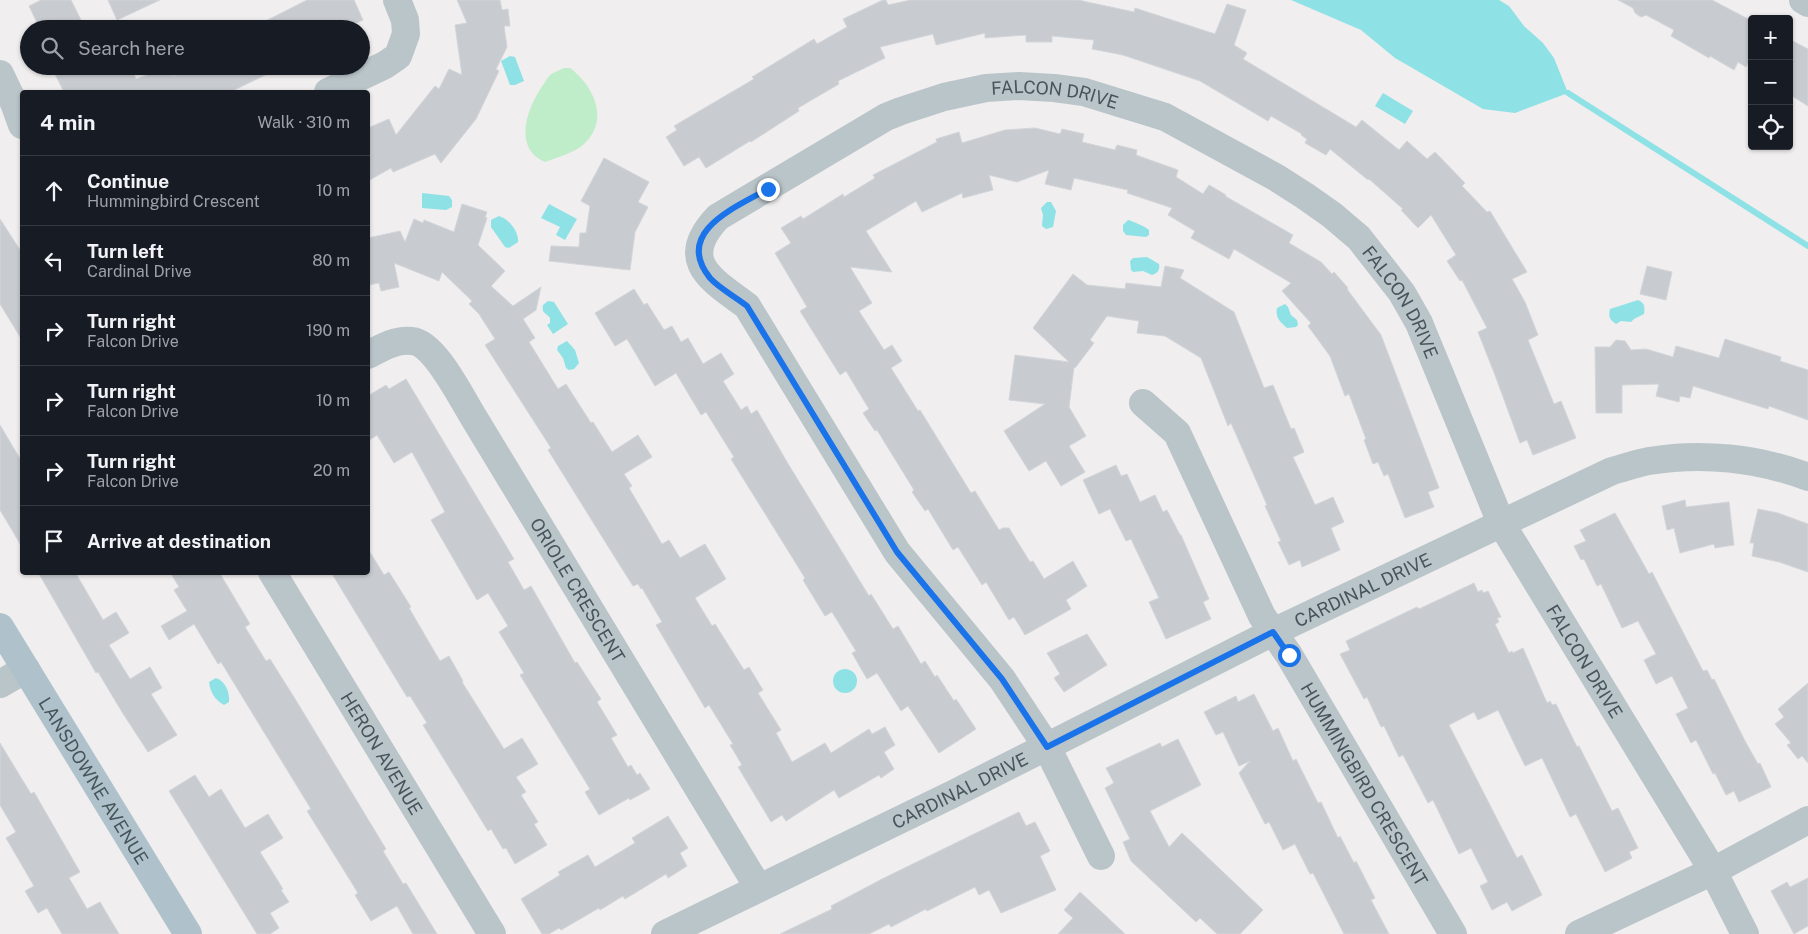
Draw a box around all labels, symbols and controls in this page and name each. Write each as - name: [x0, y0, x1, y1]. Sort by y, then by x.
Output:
- map controls: [1748, 15, 1793, 150]
- button: +: [1748, 15, 1793, 60]
- search box: [20, 20, 370, 75]
- icon: search: [38, 34, 66, 62]
- text: Search here: [78, 37, 185, 59]
- button: −: [1748, 60, 1793, 105]
- street label: FALCON DRIVE: [990, 75, 1121, 113]
- button: locate: [1748, 105, 1793, 150]
- text: 4 min: [40, 110, 95, 135]
- text: Walk · 310 m: [257, 113, 350, 132]
- text: Continue: [87, 170, 169, 192]
- icon: ahead: [40, 177, 68, 205]
- route end: [757, 178, 780, 201]
- text: 10 m: [316, 181, 350, 200]
- text: Hummingbird Crescent: [87, 192, 260, 211]
- text: Turn left: [87, 240, 164, 262]
- street label: FALCON DRIVE: [1358, 241, 1443, 361]
- icon: left: [40, 247, 68, 275]
- text: 80 m: [312, 251, 350, 270]
- text: Cardinal Drive: [87, 262, 192, 281]
- text: Turn right: [87, 310, 176, 332]
- icon: right: [40, 317, 68, 345]
- text: 190 m: [306, 321, 350, 340]
- text: Falcon Drive: [87, 332, 179, 351]
- text: Turn right: [87, 380, 176, 402]
- icon: right: [40, 387, 68, 415]
- text: 10 m: [316, 391, 350, 410]
- text: Falcon Drive: [87, 402, 179, 421]
- text: Turn right: [87, 450, 176, 472]
- icon: right: [40, 457, 68, 485]
- text: 20 m: [313, 461, 350, 480]
- text: Falcon Drive: [87, 472, 179, 491]
- street label: ORIOLE CRESCENT: [526, 514, 630, 666]
- icon: arrive: [40, 527, 68, 555]
- text: Arrive at destination: [87, 530, 271, 552]
- street label: CARDINAL DRIVE: [1291, 548, 1434, 631]
- street label: FALCON DRIVE: [1543, 600, 1628, 722]
- route start: [1278, 644, 1301, 667]
- street label: HUMMINGBIRD CRESCENT: [1297, 678, 1433, 889]
- street label: HERON AVENUE: [337, 688, 427, 818]
- street label: LANSDOWNE AVENUE: [35, 693, 153, 868]
- street label: CARDINAL DRIVE: [888, 747, 1031, 833]

